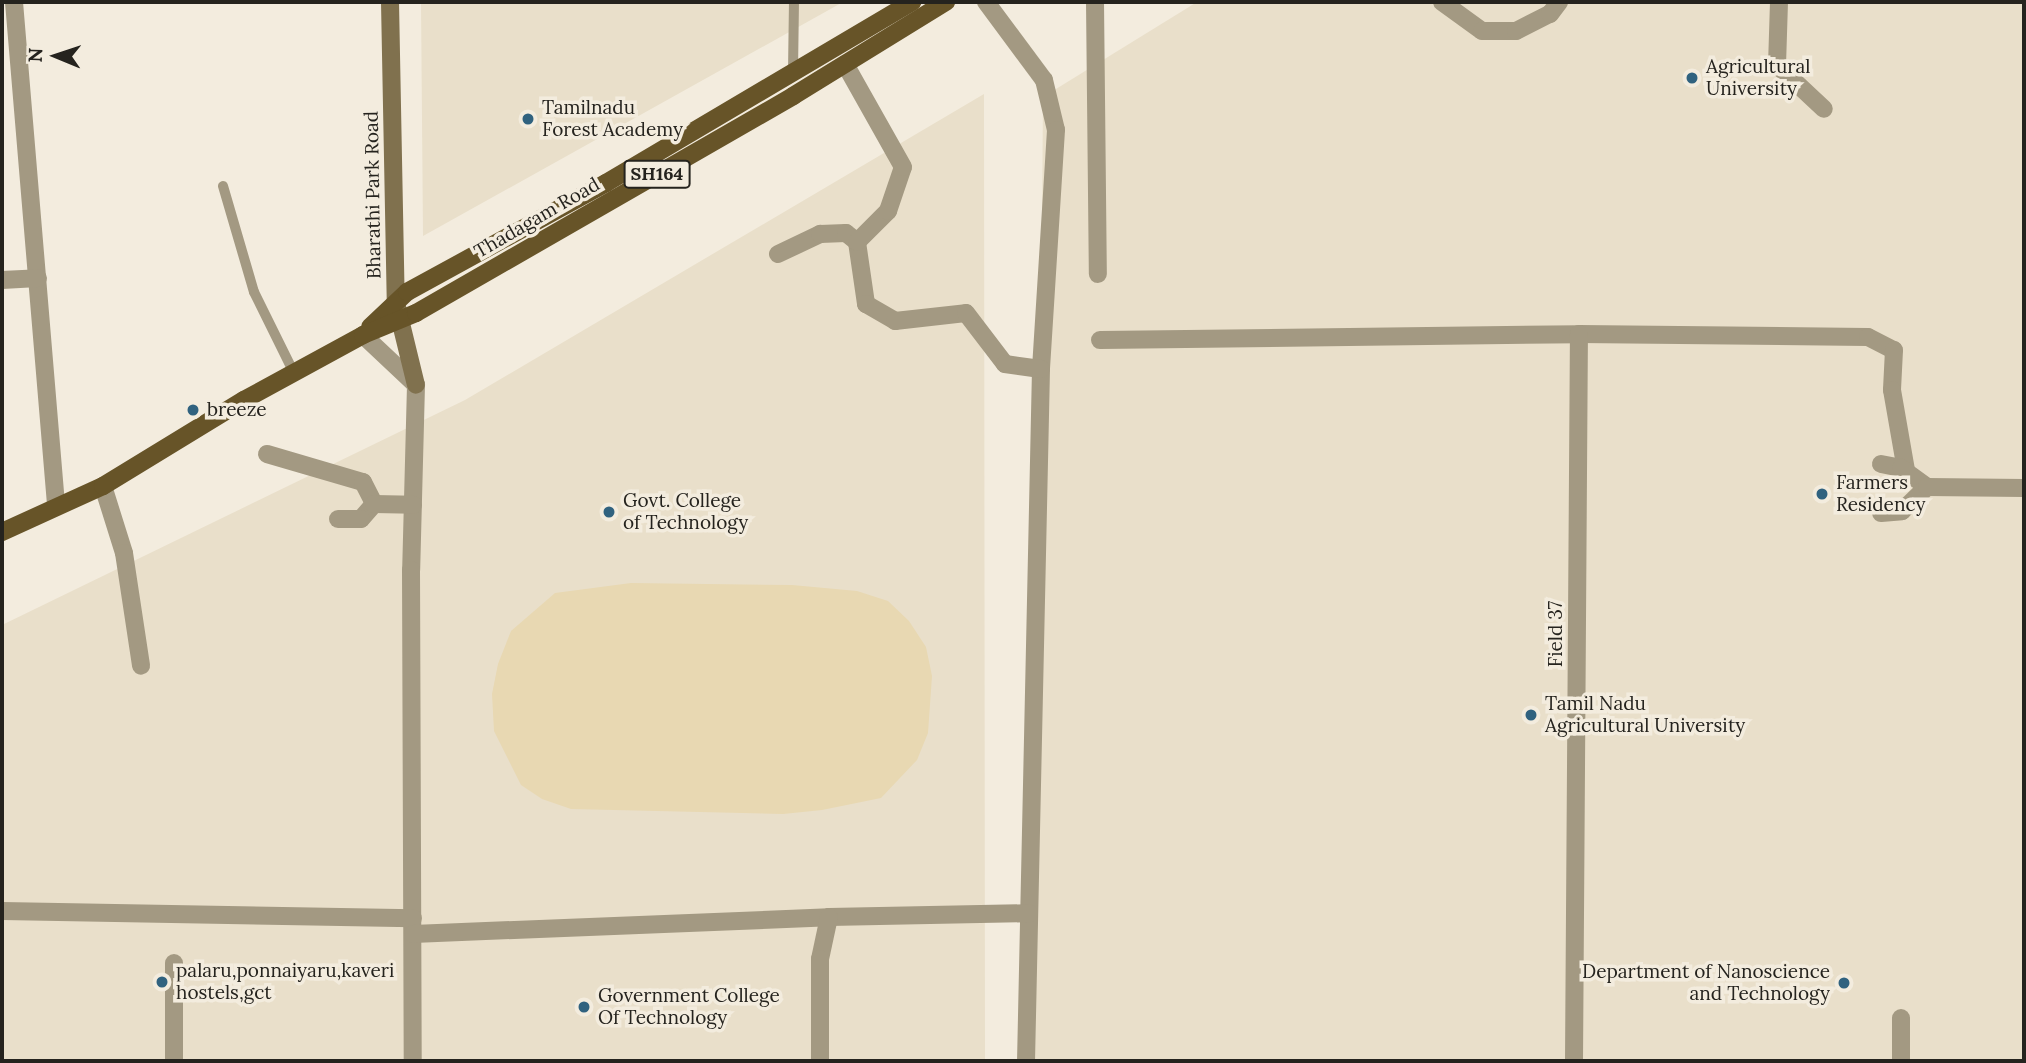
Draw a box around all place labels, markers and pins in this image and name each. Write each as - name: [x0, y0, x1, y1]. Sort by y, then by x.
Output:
- place label: Agricultural University: [1706, 56, 1810, 100]
- marker: Agricultural University: [1684, 70, 1700, 86]
- place label: Tamilnadu Forest Academy: [542, 97, 683, 141]
- marker: Tamilnadu Forest Academy: [520, 111, 536, 127]
- place label: breeze: [207, 399, 267, 421]
- marker: breeze: [185, 402, 201, 418]
- place label: Farmers Residency: [1836, 472, 1925, 516]
- marker: Farmers Residency: [1814, 486, 1830, 502]
- place label: Govt. College of Technology: [623, 490, 748, 534]
- marker: Govt. College of Technology: [601, 504, 617, 520]
- place label: Tamil Nadu Agricultural University: [1545, 693, 1745, 737]
- marker: Tamil Nadu Agricultural University: [1523, 707, 1539, 723]
- place label: palaru,ponnaiyaru,kaveri hostels,gct: [176, 960, 394, 1004]
- place label: Department of Nanoscience and Technology: [1582, 961, 1830, 1005]
- marker: palaru,ponnaiyaru,kaveri hostels,gct: [154, 974, 170, 990]
- marker: Department of Nanoscience and Technology: [1836, 975, 1852, 991]
- place label: Government College Of Technology: [598, 985, 780, 1029]
- marker: Government College Of Technology: [576, 999, 592, 1015]

